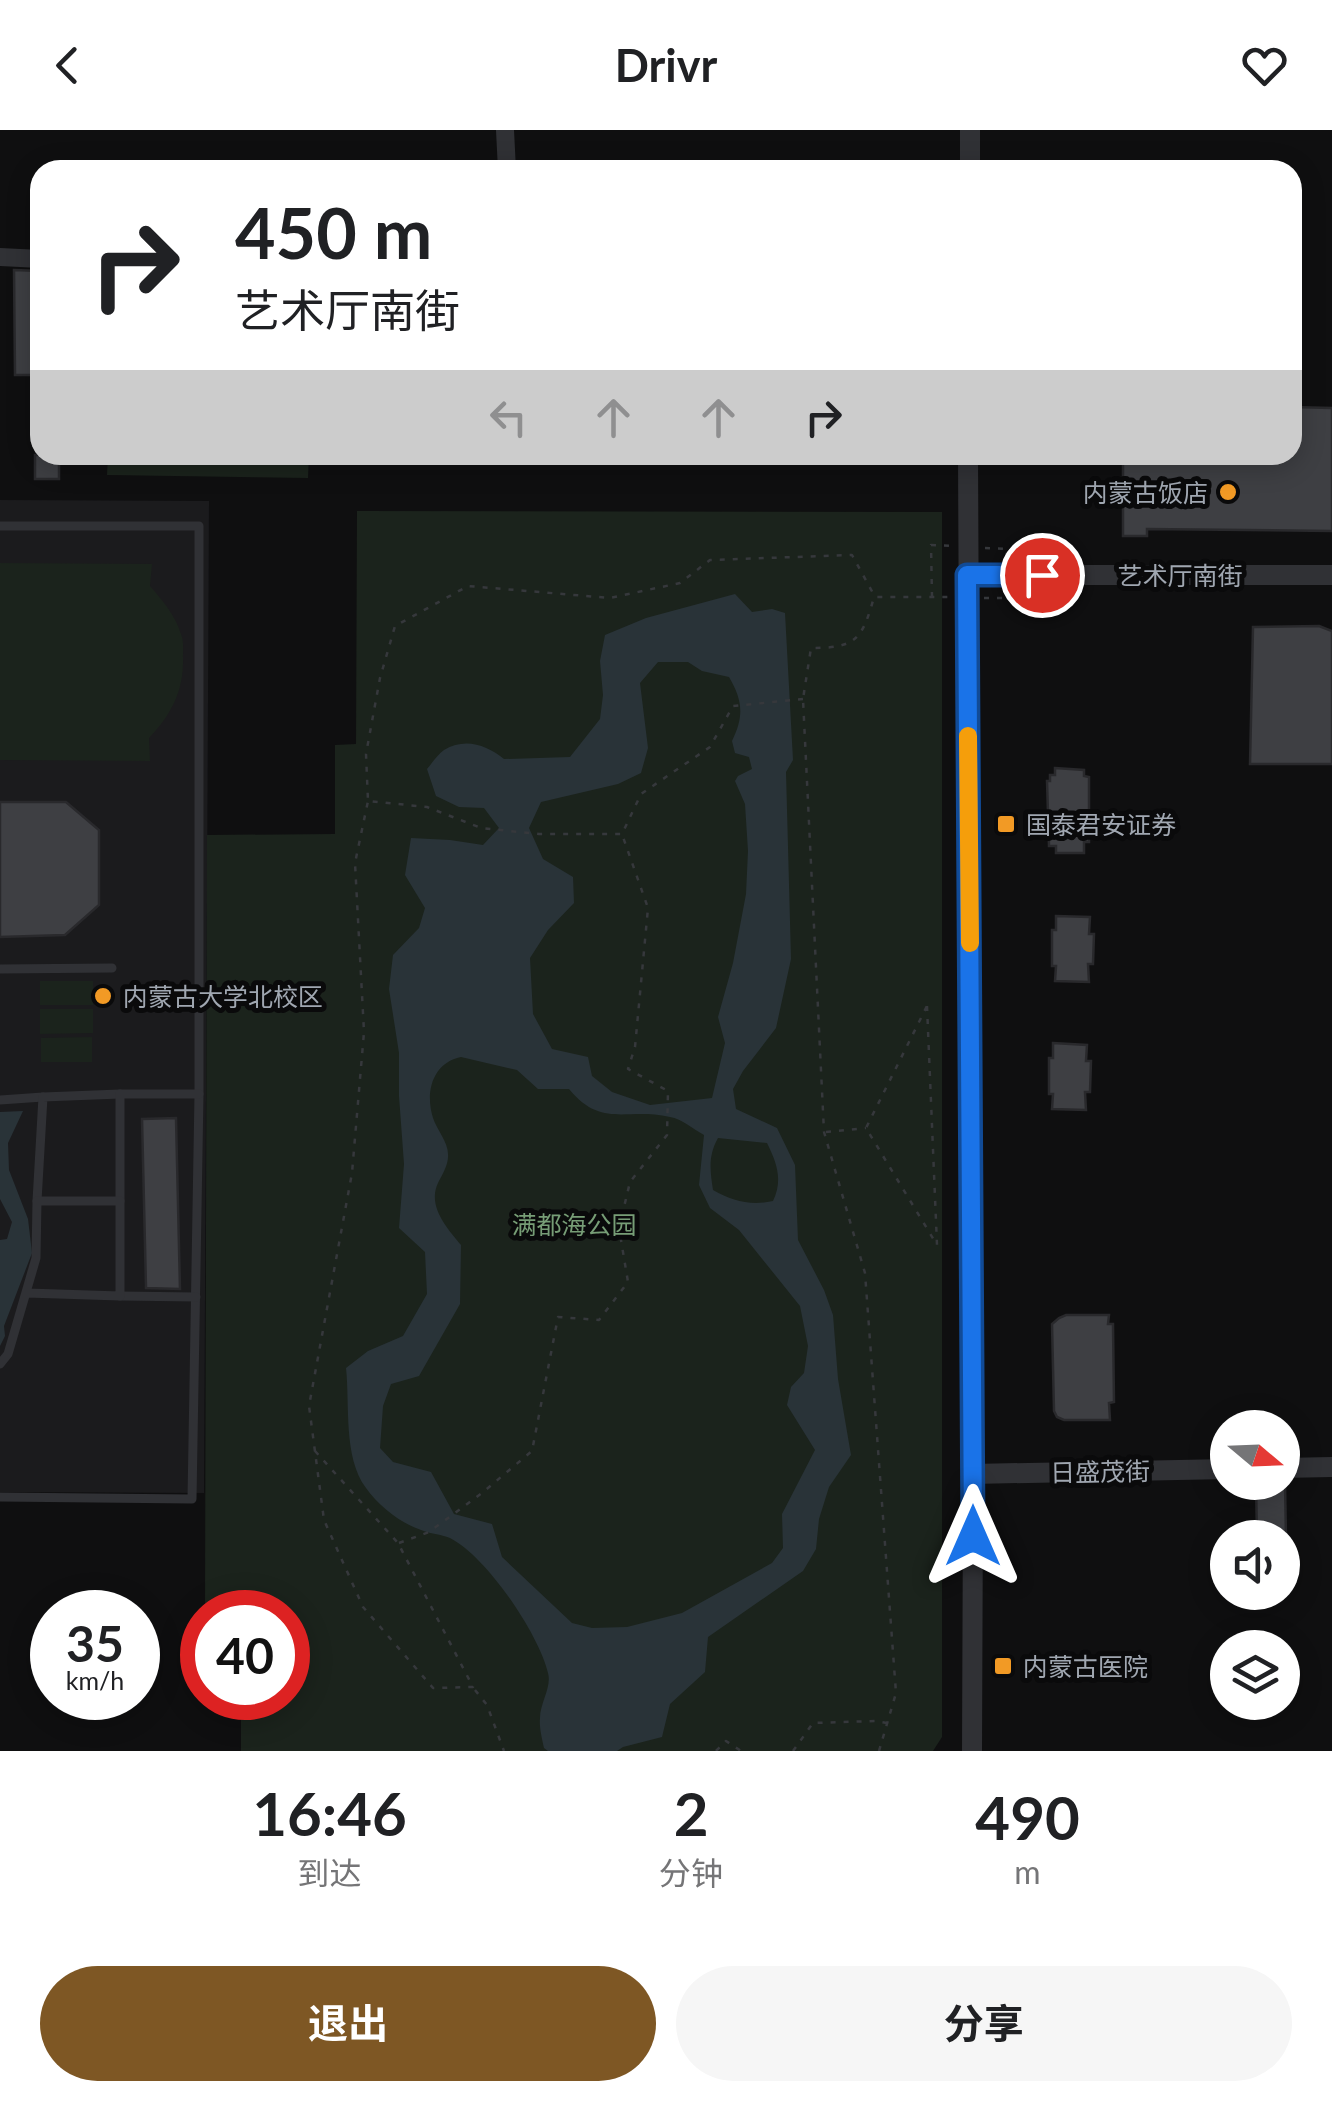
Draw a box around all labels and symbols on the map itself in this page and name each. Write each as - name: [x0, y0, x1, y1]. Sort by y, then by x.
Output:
- place label: 内蒙古饭店: [1083, 477, 1208, 507]
- marker: 内蒙古饭店: [1217, 481, 1239, 503]
- pin: [1000, 533, 1085, 618]
- street label: 艺术厅南街: [1117, 560, 1243, 590]
- place label: 国泰君安证券: [1026, 809, 1176, 839]
- marker: 国泰君安证券: [995, 813, 1017, 835]
- place label: 内蒙古大学北校区: [123, 981, 323, 1011]
- marker: 内蒙古大学北校区: [92, 985, 114, 1007]
- park label: 满都海公园: [511, 1209, 637, 1239]
- north arrow: [1210, 1410, 1300, 1500]
- street label: 日盛茂街: [1050, 1455, 1150, 1487]
- position arrow: [921, 1484, 1025, 1588]
- speed limit sign: 40: [180, 1590, 310, 1720]
- place label: 内蒙古医院: [1023, 1651, 1148, 1681]
- marker: 内蒙古医院: [992, 1655, 1014, 1677]

